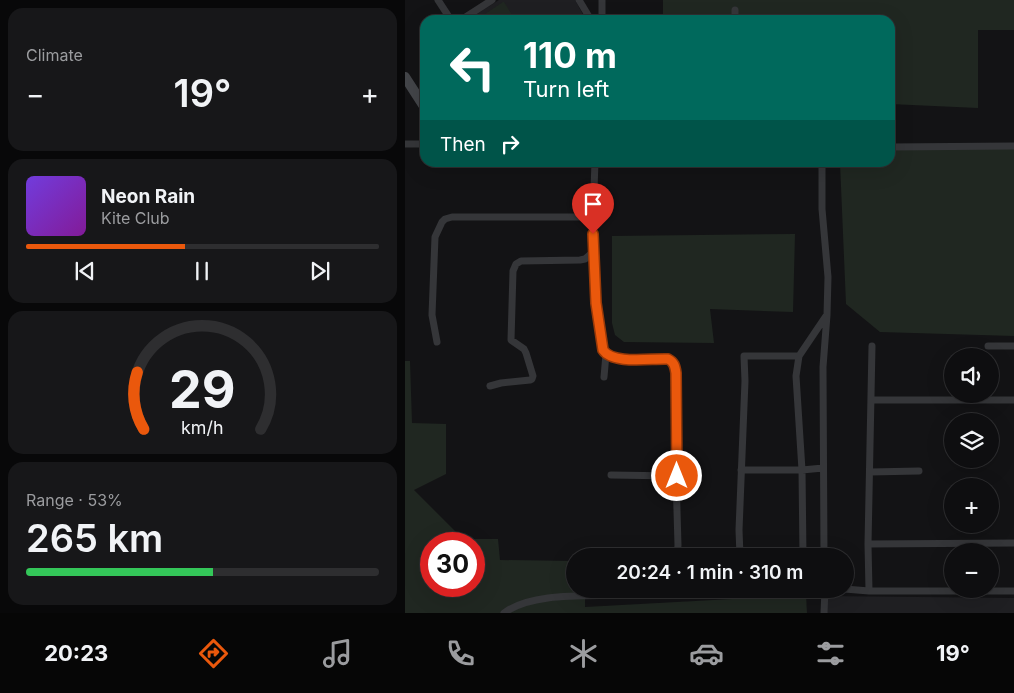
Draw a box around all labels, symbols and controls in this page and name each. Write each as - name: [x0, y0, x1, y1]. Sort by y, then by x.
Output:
- text: 110 m: [523, 34, 617, 76]
- icon: left: [440, 35, 505, 100]
- text: Climate: [26, 45, 83, 65]
- text: 19°: [174, 70, 231, 116]
- text: Turn left: [523, 76, 609, 102]
- text: −: [26, 77, 45, 111]
- text: +: [360, 77, 379, 111]
- icon: right: [496, 130, 524, 158]
- text: Then: [440, 133, 486, 156]
- pin: [572, 183, 614, 234]
- text: Neon Rain: [101, 185, 195, 208]
- icon: arrive: [579, 190, 607, 218]
- text: Kite Club: [101, 208, 170, 228]
- icon: previous: [71, 257, 99, 285]
- icon: pause: [188, 257, 216, 285]
- icon: next: [306, 257, 334, 285]
- map controls: [944, 348, 999, 598]
- button: sound: [944, 348, 999, 403]
- text: 29: [169, 358, 236, 421]
- button: layers: [944, 413, 999, 468]
- text: km/h: [181, 417, 224, 438]
- position arrow: [650, 449, 702, 501]
- button: +: [944, 478, 999, 533]
- text: Range · 53%: [26, 490, 123, 510]
- text: 265 km: [26, 515, 163, 561]
- speed limit sign: 30: [420, 532, 485, 597]
- button: −: [944, 543, 999, 598]
- text: 20:24 · 1 min · 310 m: [617, 561, 803, 584]
- icon: directions: [196, 636, 231, 671]
- icon: music: [320, 636, 355, 671]
- icon: phone: [443, 636, 478, 671]
- icon: climate: [566, 636, 601, 671]
- icon: car: [689, 636, 724, 671]
- icon: filters: [813, 636, 848, 671]
- text: 20:23: [44, 640, 108, 666]
- text: 19°: [936, 640, 970, 666]

